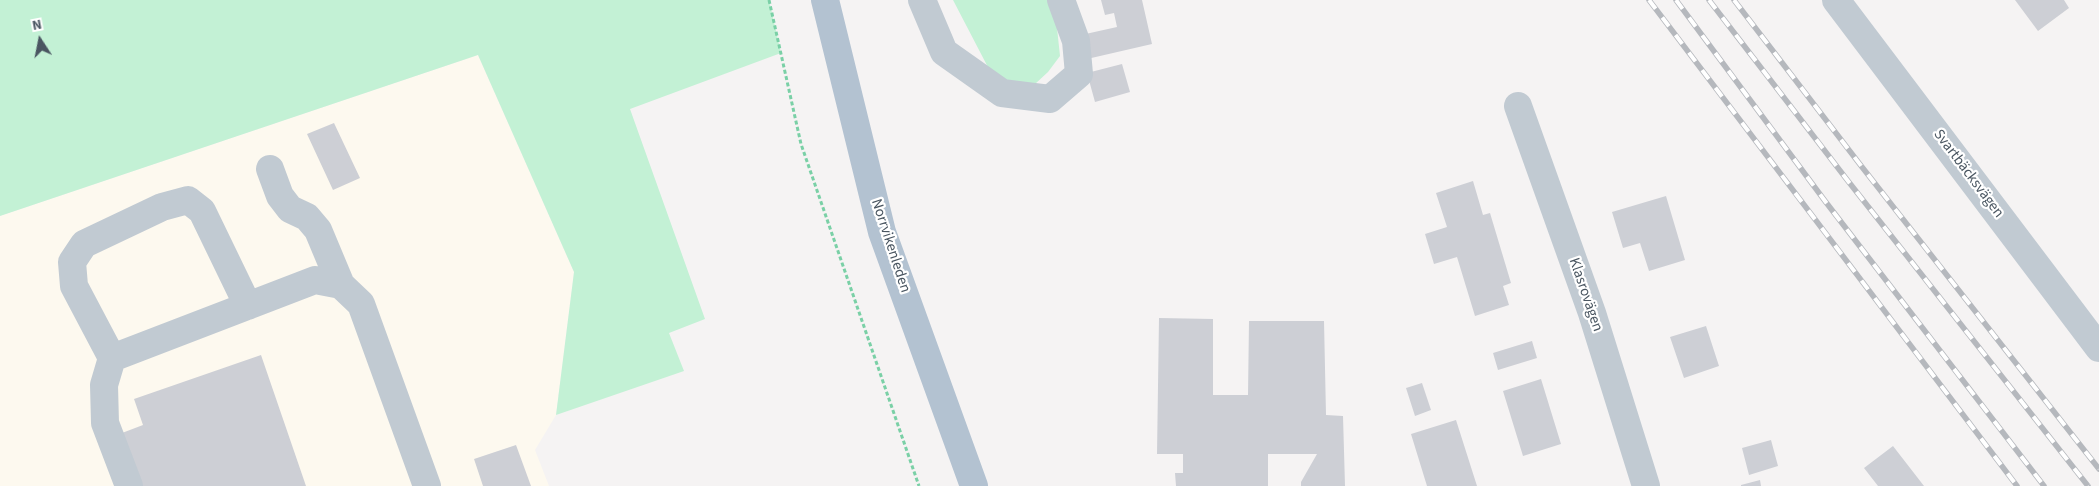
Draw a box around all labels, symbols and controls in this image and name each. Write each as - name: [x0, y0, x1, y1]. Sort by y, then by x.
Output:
- north arrow: [15, 15, 65, 65]
- text: N: [31, 15, 44, 36]
- street label: Svartbäcksvägen: [1929, 126, 2007, 222]
- street label: Norrvikenleden: [866, 197, 914, 295]
- street label: Klasrovägen: [1564, 256, 1606, 334]

